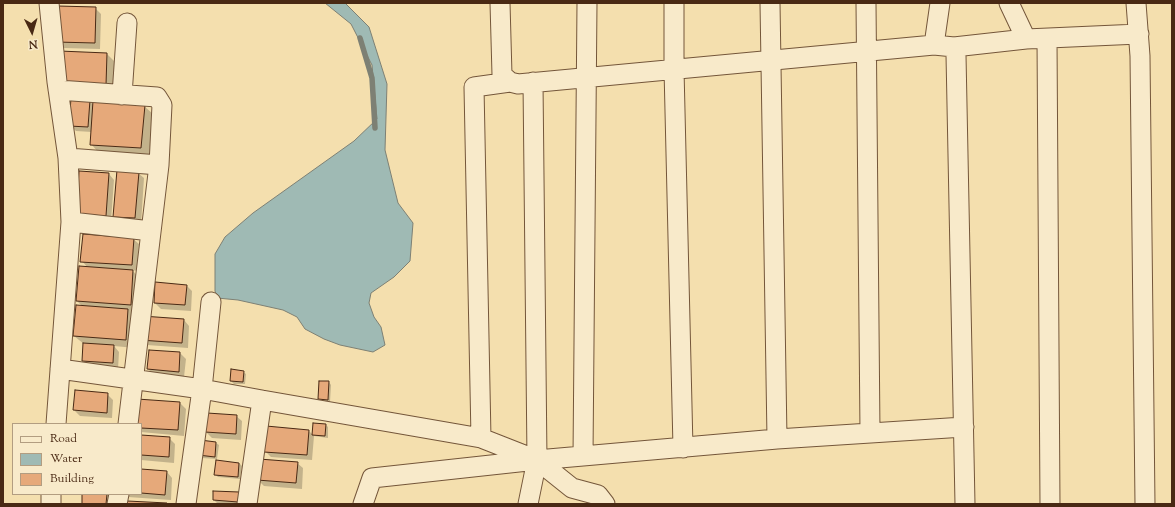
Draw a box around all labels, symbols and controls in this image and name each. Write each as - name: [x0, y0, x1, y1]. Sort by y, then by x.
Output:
- north arrow: [12, 12, 52, 52]
- text: N: [28, 36, 38, 52]
- legend: [12, 423, 142, 495]
- text: Road: [50, 430, 77, 448]
- text: Water: [50, 450, 82, 468]
- text: Building: [50, 470, 94, 488]

